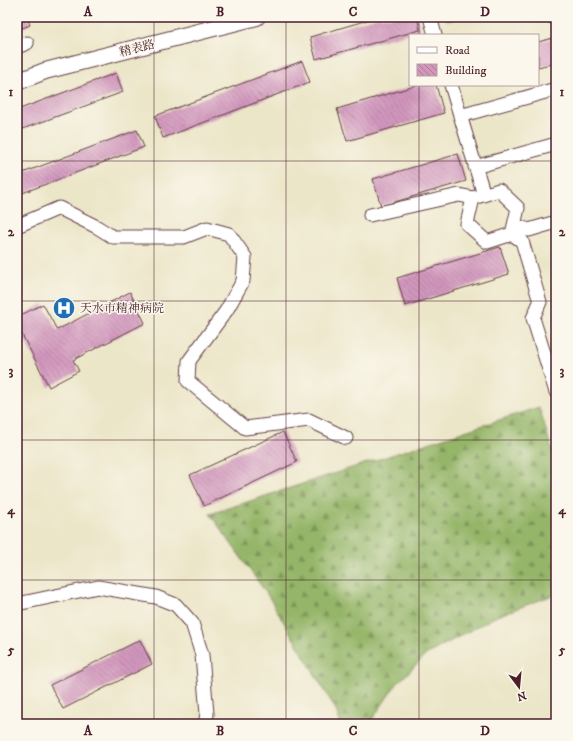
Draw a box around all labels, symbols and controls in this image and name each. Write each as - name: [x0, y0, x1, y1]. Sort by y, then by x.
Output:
- text: A: [83, 4, 93, 20]
- text: B: [216, 4, 224, 20]
- text: C: [349, 4, 358, 20]
- text: D: [480, 4, 490, 20]
- legend: [409, 34, 539, 86]
- street label: 精表路: [118, 37, 156, 60]
- text: Road: [445, 43, 470, 58]
- text: Building: [445, 63, 486, 78]
- text: 1: [9, 84, 14, 100]
- text: 1: [560, 84, 565, 100]
- text: 2: [8, 224, 15, 240]
- text: 2: [559, 224, 566, 240]
- hospital icon: 天水市精神病院: [51, 295, 77, 321]
- place label: 天水市精神病院: [80, 301, 164, 316]
- text: 3: [9, 363, 14, 379]
- text: 3: [560, 363, 565, 379]
- text: 4: [6, 502, 15, 519]
- text: 4: [557, 502, 566, 519]
- text: 5: [7, 642, 15, 658]
- text: 5: [558, 642, 566, 658]
- north arrow: [499, 667, 539, 707]
- text: N: [515, 688, 528, 704]
- text: A: [83, 723, 93, 739]
- text: B: [216, 723, 224, 739]
- text: C: [349, 723, 358, 739]
- text: D: [480, 723, 490, 739]

